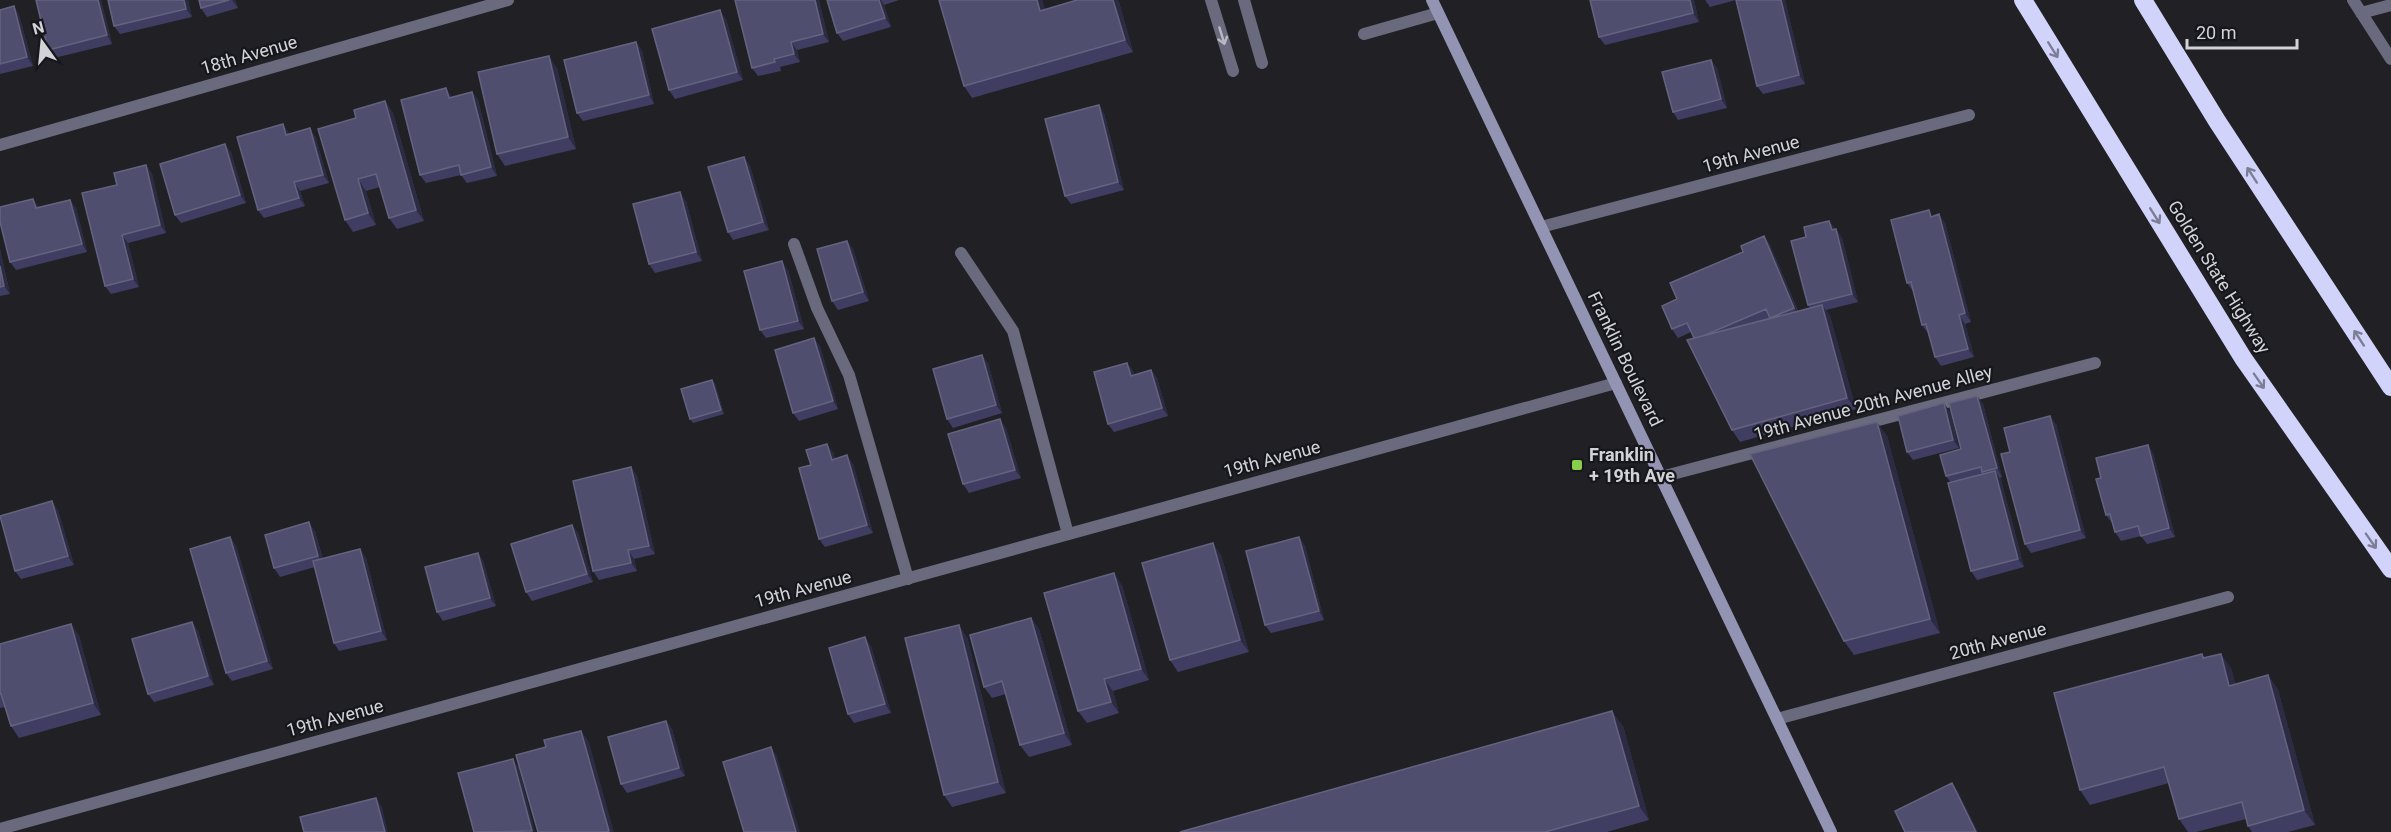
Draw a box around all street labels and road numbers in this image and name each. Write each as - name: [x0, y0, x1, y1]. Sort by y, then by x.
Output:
- street label: 18th Avenue: [198, 31, 300, 78]
- street label: 19th Avenue: [1700, 131, 1802, 177]
- street label: Golden State Highway: [2164, 196, 2275, 357]
- street label: Franklin Boulevard: [1584, 288, 1667, 430]
- street label: 19th Avenue 20th Avenue Alley: [1751, 360, 1995, 445]
- street label: 19th Avenue: [1221, 436, 1323, 482]
- street label: 19th Avenue: [752, 566, 854, 612]
- street label: 20th Avenue: [1947, 618, 2049, 664]
- street label: 19th Avenue: [284, 695, 386, 741]

